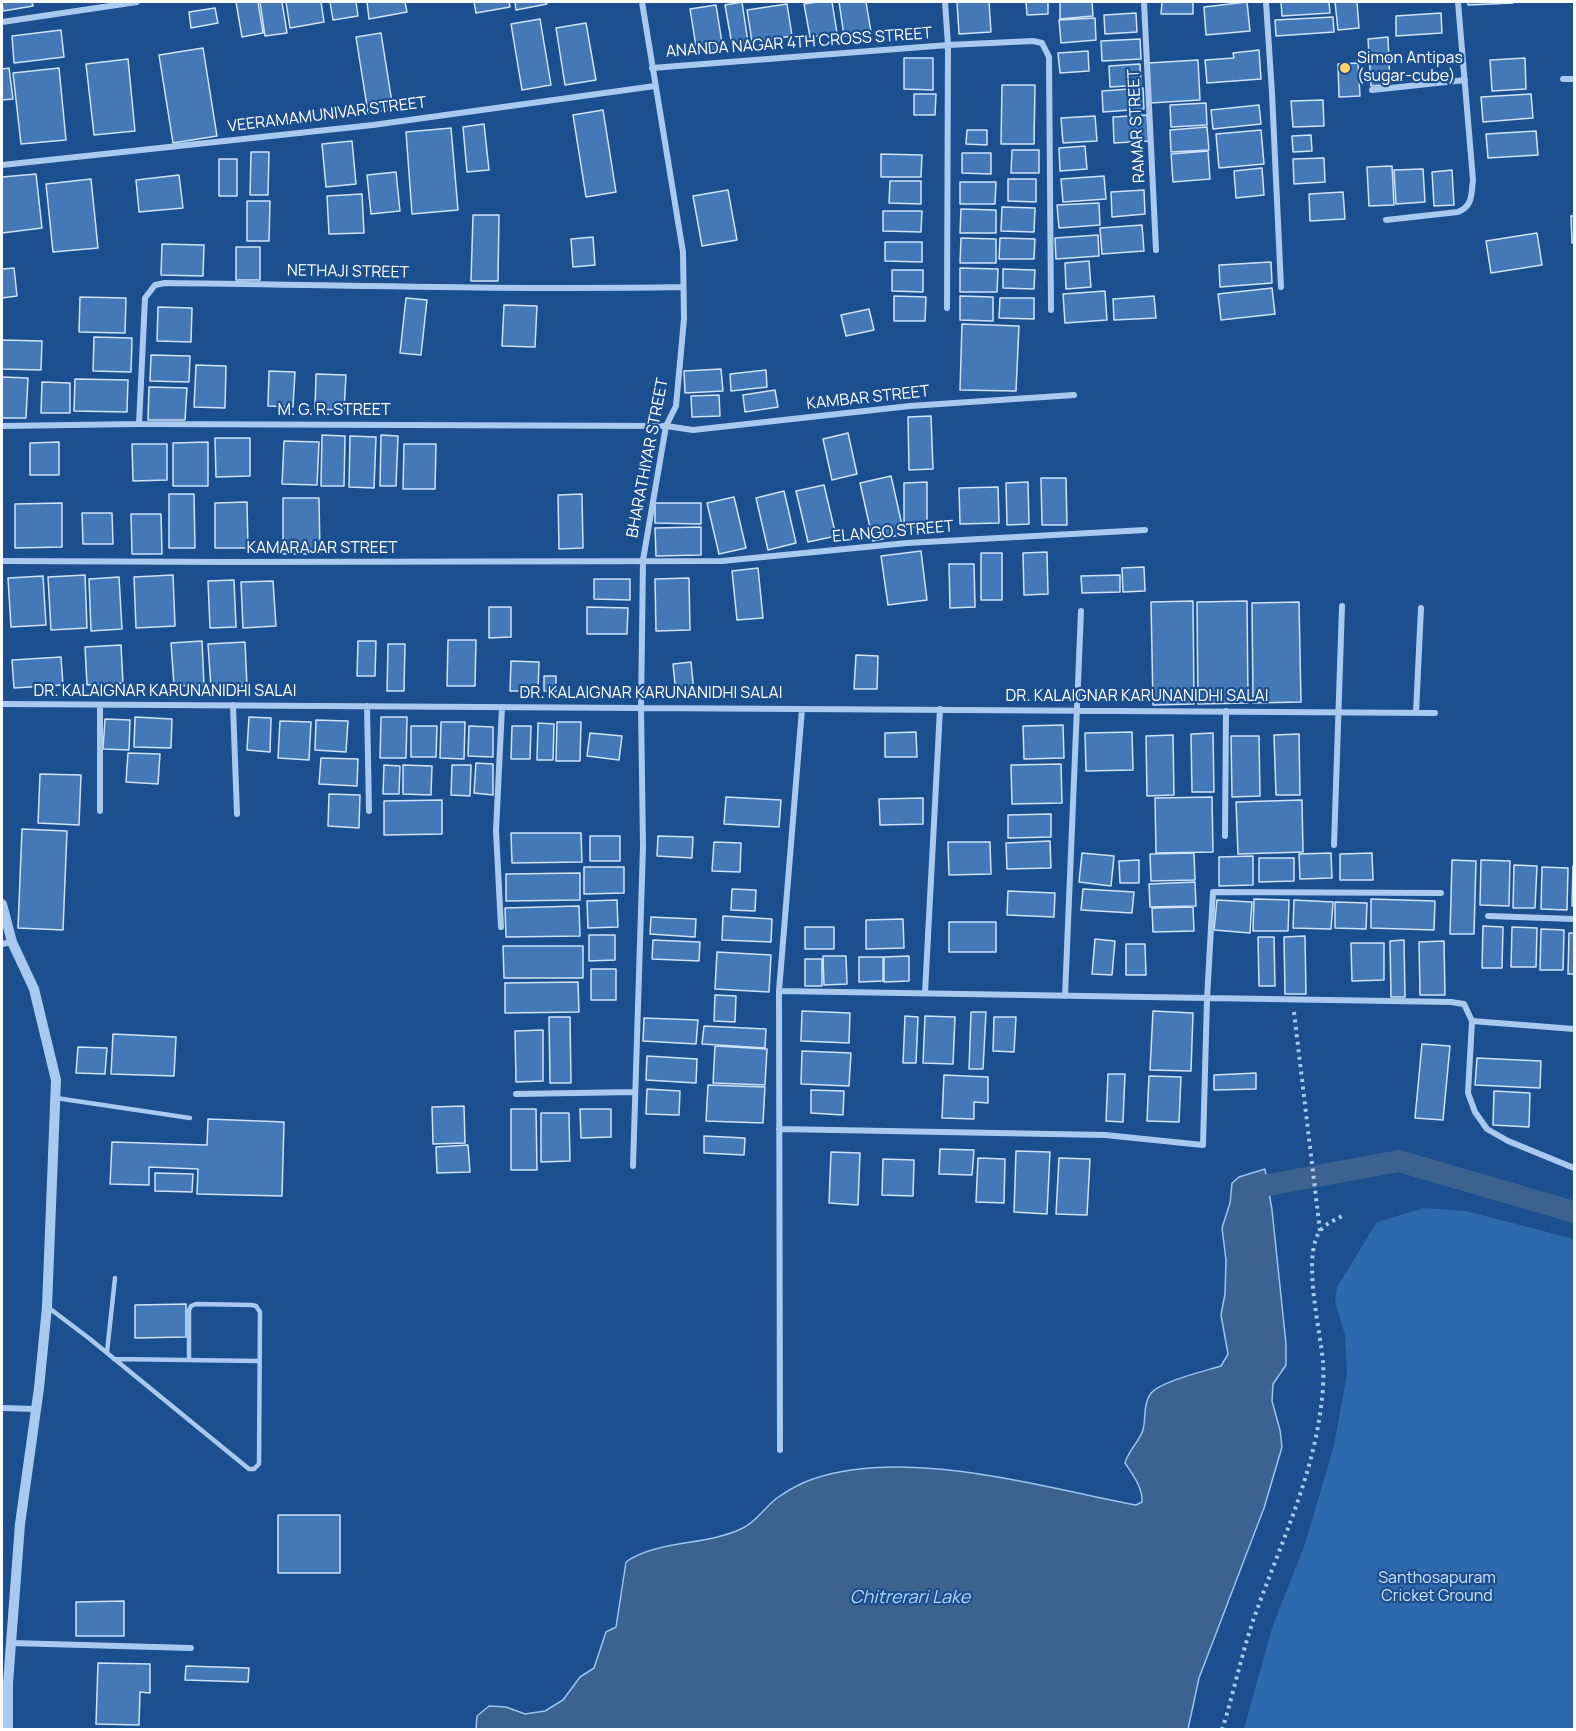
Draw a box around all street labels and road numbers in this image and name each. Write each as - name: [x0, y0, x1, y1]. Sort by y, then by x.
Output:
- street label: ANANDA NAGAR 4TH CROSS STREET: [665, 24, 933, 62]
- street label: RAMAR STREET: [1124, 68, 1150, 184]
- street label: VEERAMAMUNIVAR STREET: [226, 93, 428, 137]
- street label: NETHAJI STREET: [287, 261, 409, 283]
- street label: BHARATHIYAR STREET: [623, 377, 673, 539]
- street label: KAMBAR STREET: [806, 382, 930, 414]
- street label: M. G. R. STREET: [277, 401, 391, 421]
- street label: ELANGO STREET: [832, 517, 954, 547]
- street label: KAMARAJAR STREET: [246, 539, 398, 559]
- street label: DR. KALAIGNAR KARUNANIDHI SALAI: [34, 682, 296, 702]
- street label: DR. KALAIGNAR KARUNANIDHI SALAI: [520, 684, 782, 704]
- street label: DR. KALAIGNAR KARUNANIDHI SALAI: [1006, 687, 1268, 707]

